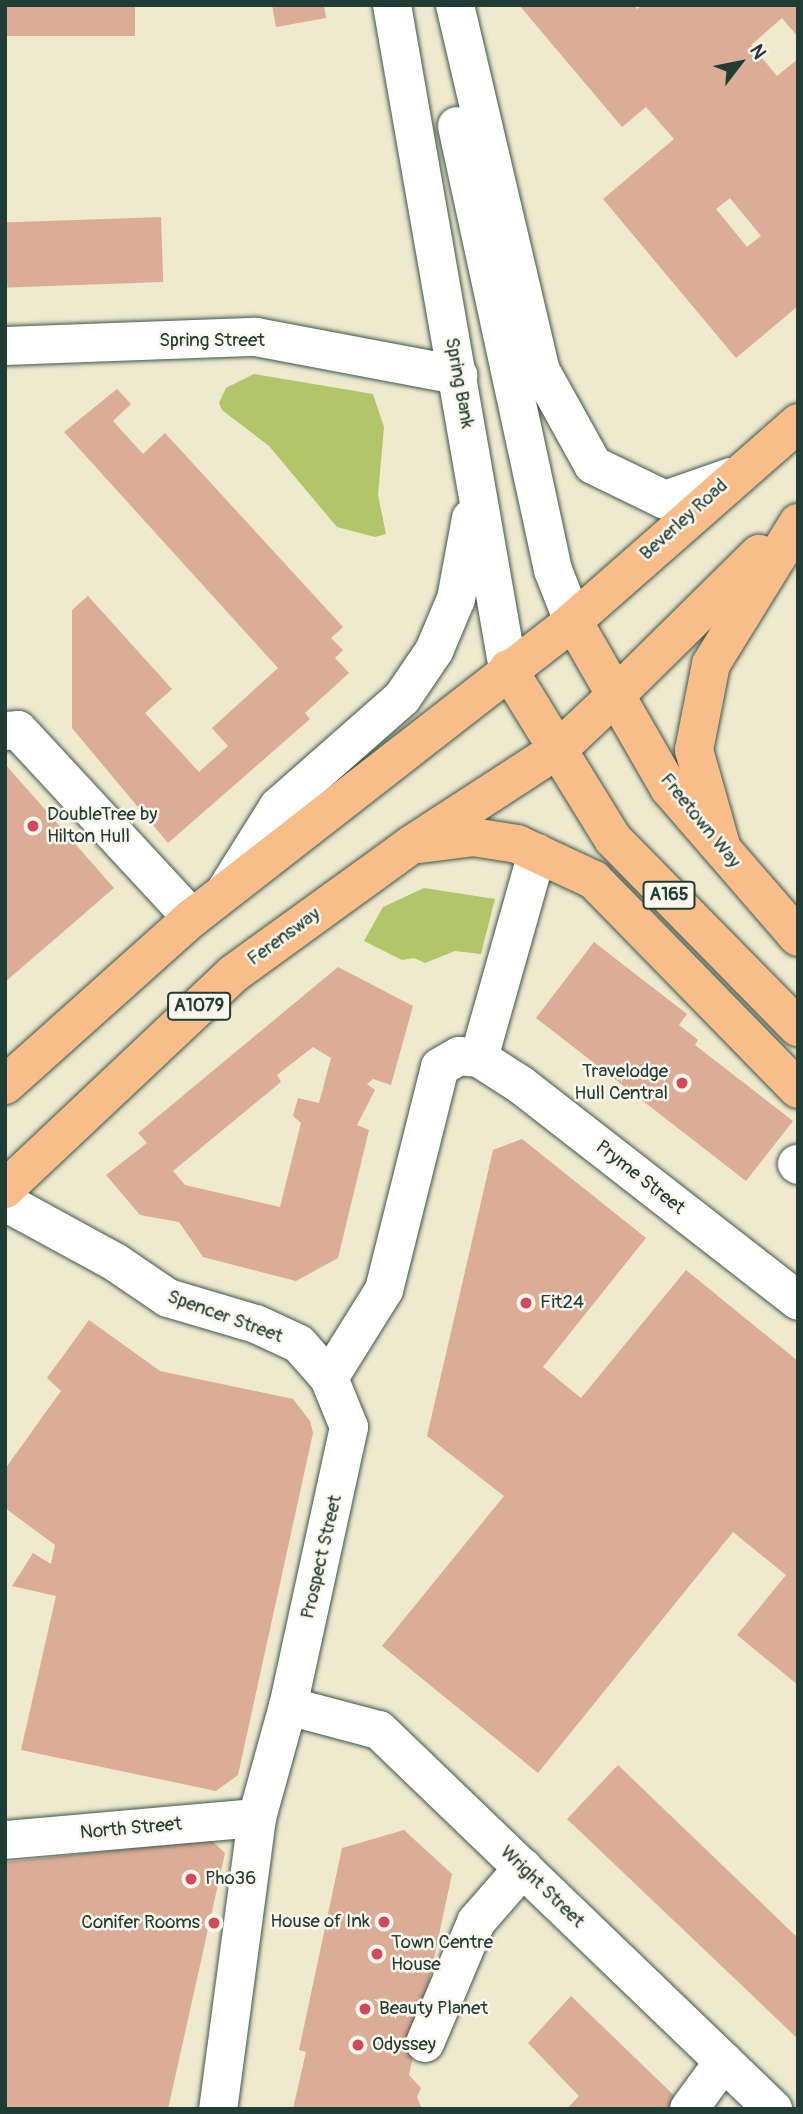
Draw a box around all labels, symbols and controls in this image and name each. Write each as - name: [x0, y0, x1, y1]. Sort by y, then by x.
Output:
- north arrow: [705, 28, 775, 98]
- text: N: [744, 40, 771, 64]
- street label: Spring Street: [159, 330, 265, 352]
- street label: Spring Bank: [440, 336, 478, 430]
- street label: Beverley Road: [635, 475, 733, 565]
- street label: Freetown Way: [655, 769, 745, 873]
- place label: DoubleTree by Hilton Hull: [47, 804, 157, 848]
- marker: DoubleTree by Hilton Hull: [25, 818, 41, 834]
- road number: A165: [641, 880, 697, 910]
- street label: Ferensway: [243, 903, 325, 971]
- road number: A1079: [166, 992, 232, 1021]
- place label: Travelodge Hull Central: [574, 1061, 668, 1105]
- marker: Travelodge Hull Central: [674, 1075, 690, 1091]
- street label: Pryme Street: [591, 1136, 689, 1220]
- street label: Spencer Street: [164, 1286, 286, 1348]
- place label: Fit24: [540, 1292, 584, 1314]
- marker: Fit24: [518, 1295, 534, 1311]
- street label: Prospect Street: [297, 1493, 347, 1621]
- street label: North Street: [79, 1813, 183, 1845]
- street label: Wright Street: [495, 1841, 589, 1933]
- place label: Pho36: [205, 1868, 256, 1890]
- marker: Pho36: [183, 1871, 199, 1887]
- place label: House of Ink: [270, 1911, 370, 1933]
- place label: Conifer Rooms: [81, 1912, 200, 1934]
- marker: House of Ink: [376, 1914, 392, 1930]
- marker: Conifer Rooms: [206, 1915, 222, 1931]
- place label: Town Centre House: [391, 1932, 493, 1976]
- marker: Town Centre House: [369, 1946, 385, 1962]
- place label: Beauty Planet: [379, 1998, 488, 2020]
- marker: Beauty Planet: [357, 2001, 373, 2017]
- place label: Odyssey: [372, 2034, 436, 2056]
- marker: Odyssey: [350, 2037, 366, 2053]

